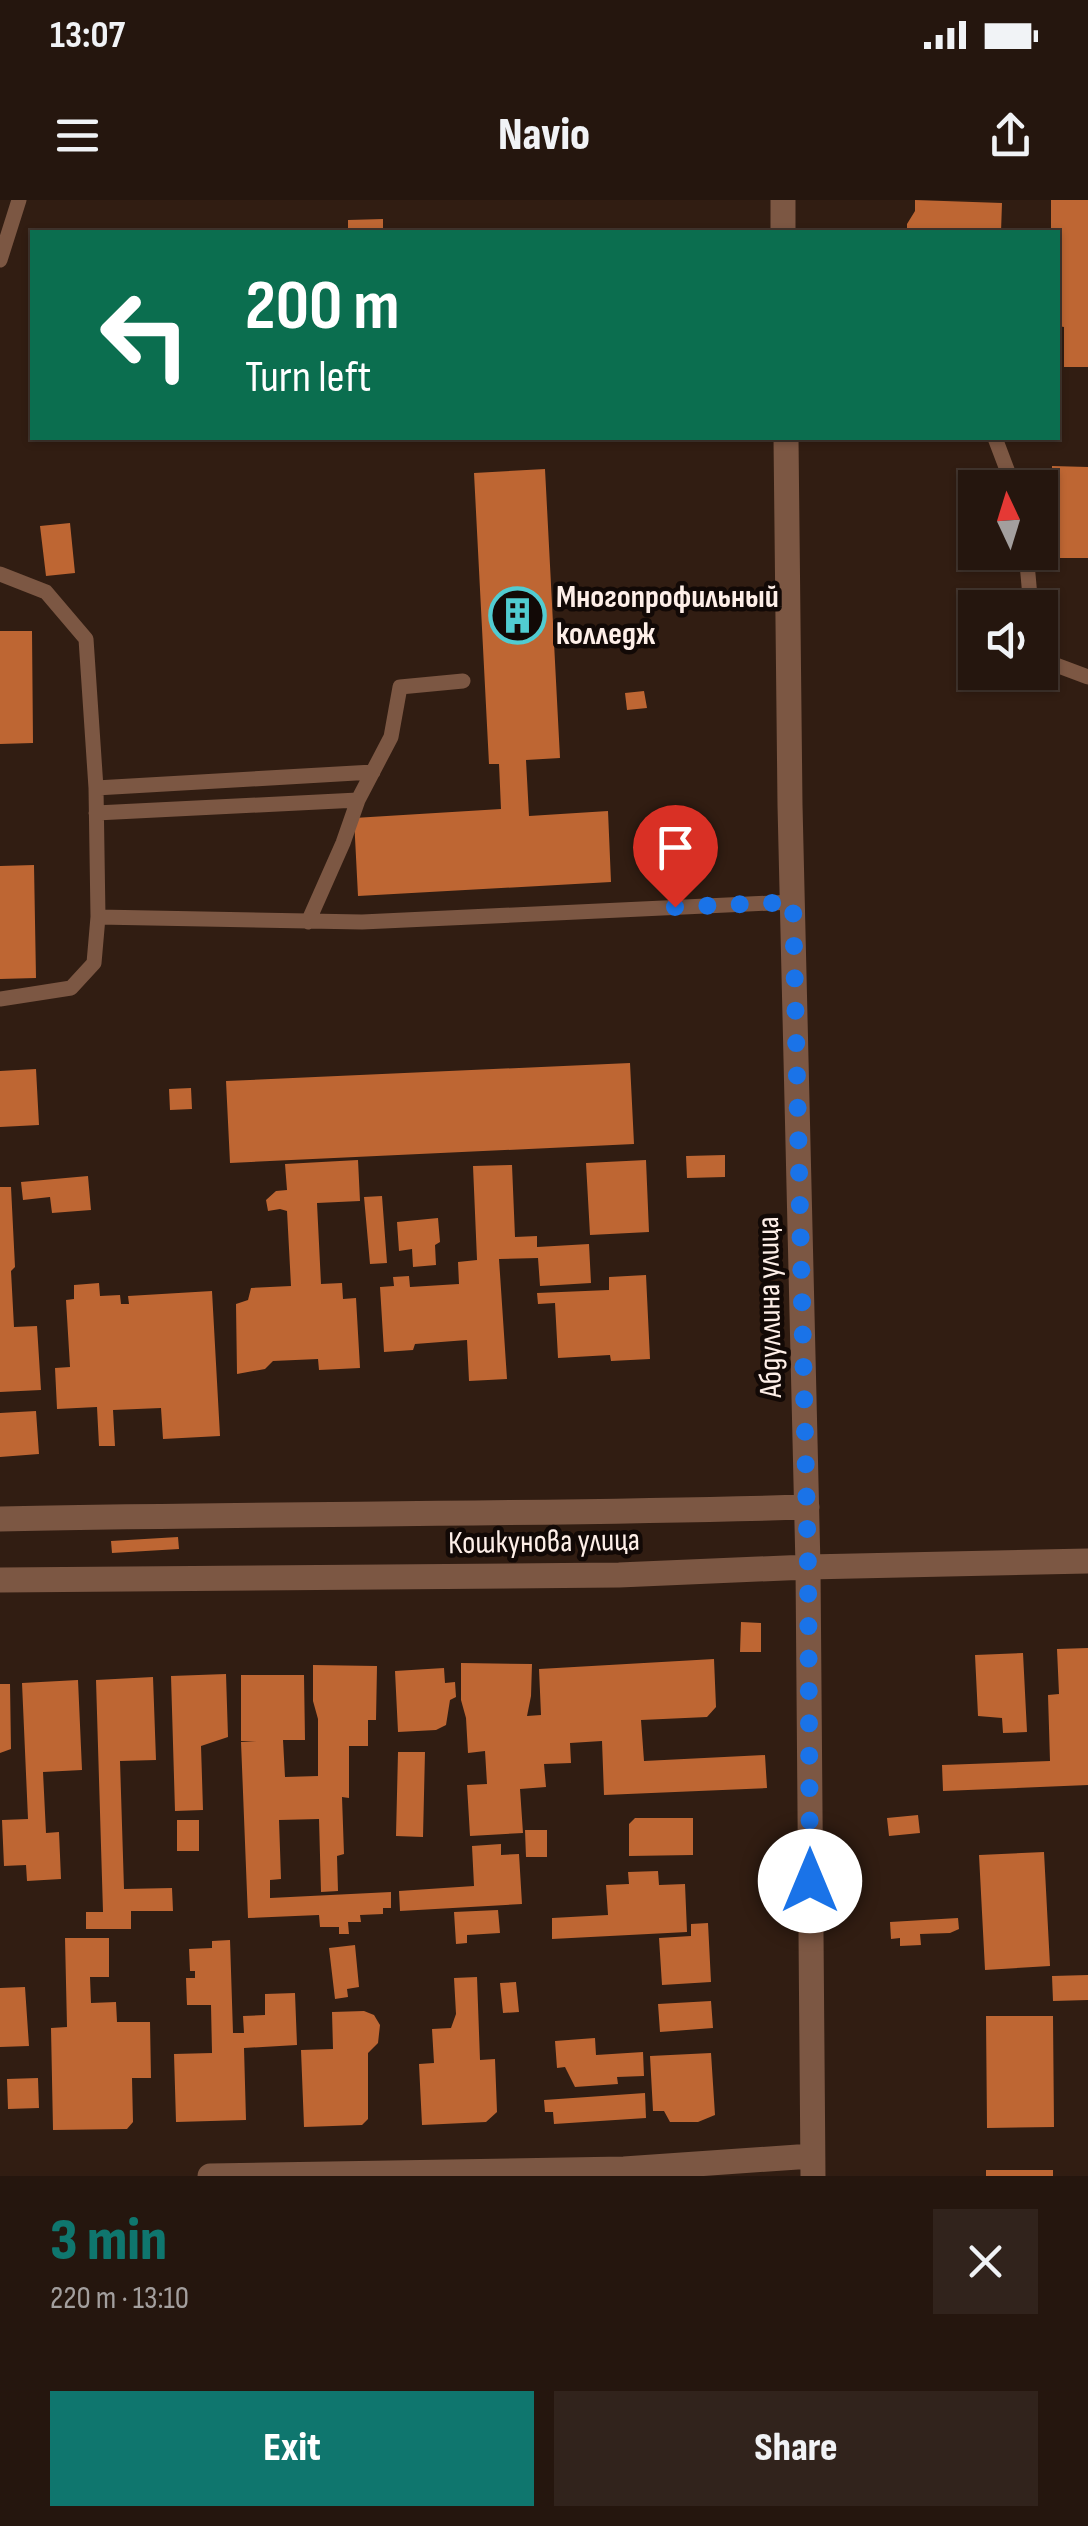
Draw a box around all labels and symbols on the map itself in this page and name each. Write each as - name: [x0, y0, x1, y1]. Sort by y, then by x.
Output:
- north arrow: [958, 470, 1058, 570]
- place label: Многопрофильный колледж: [556, 578, 779, 654]
- building icon: Многопрофильный колледж: [487, 585, 547, 645]
- pin: [633, 805, 718, 908]
- street label: Абдуллина улица: [749, 1216, 791, 1399]
- street label: Кошкунова улица: [448, 1521, 640, 1563]
- position arrow: [758, 1829, 862, 1933]

